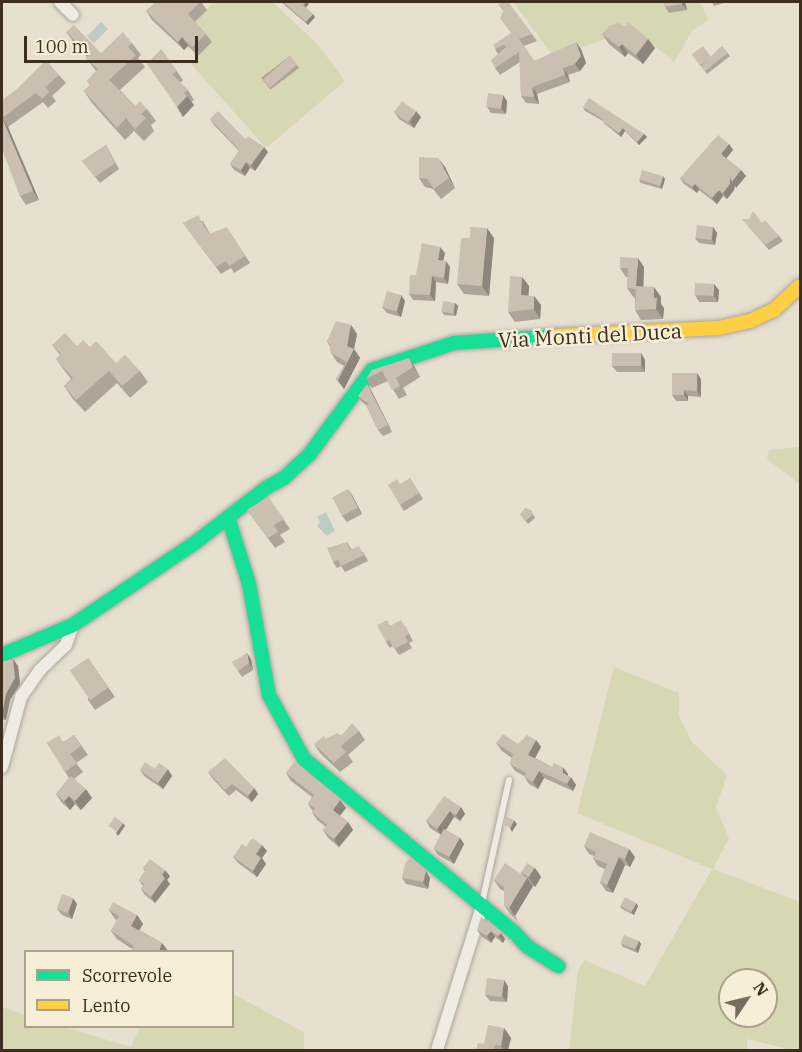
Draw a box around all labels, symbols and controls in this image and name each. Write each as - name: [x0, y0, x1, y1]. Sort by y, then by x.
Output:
- scale bar: [27, 24, 201, 62]
- text: 100 m: [35, 35, 89, 58]
- street label: Via Monti del Duca: [497, 318, 683, 352]
- legend: [24, 950, 234, 1028]
- text: Scorrevole: [82, 964, 172, 987]
- north arrow: [718, 968, 778, 1028]
- text: N: [749, 978, 773, 1000]
- text: Lento: [82, 994, 130, 1017]

